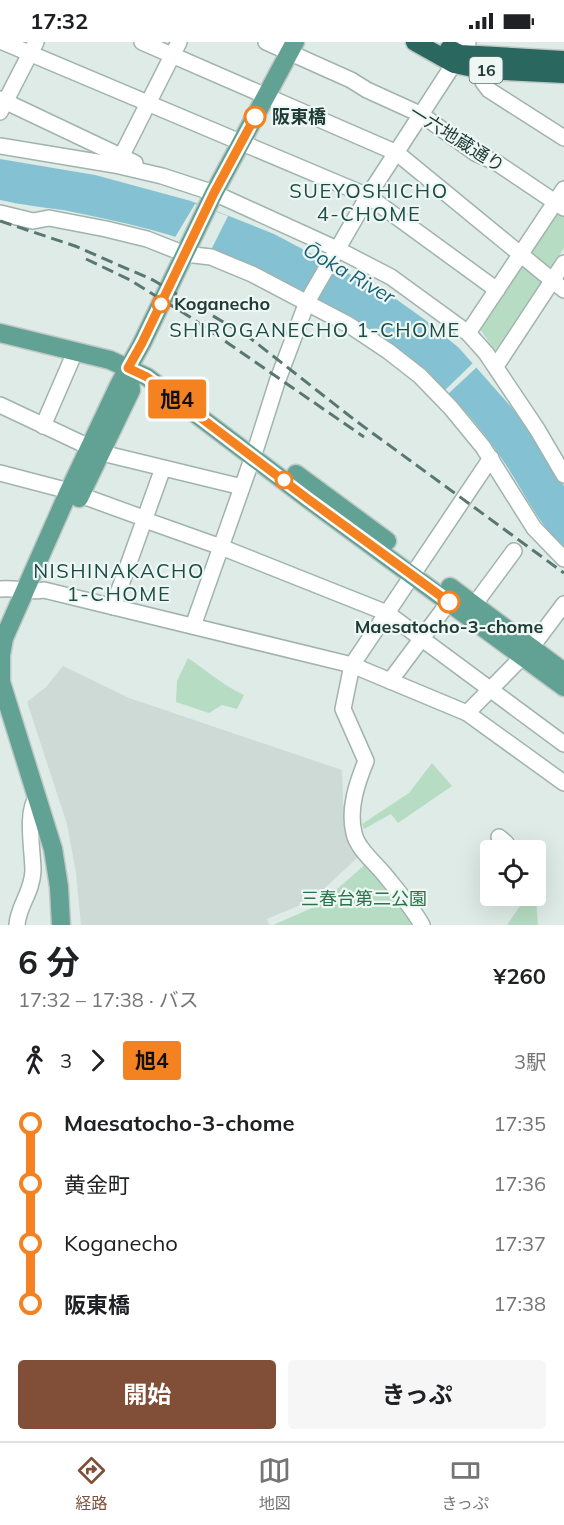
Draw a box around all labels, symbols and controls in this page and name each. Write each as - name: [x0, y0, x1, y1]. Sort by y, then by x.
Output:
- text: 17:32: [30, 7, 88, 35]
- road number: 16: [470, 57, 502, 83]
- street label: 一六地蔵通り: [405, 100, 509, 177]
- place label: 阪東橋: [272, 105, 326, 128]
- marker: 阪東橋: [244, 106, 266, 128]
- district label: SUEYOSHICHO 4-CHOME: [289, 178, 449, 226]
- water label: Ōoka River: [299, 236, 400, 309]
- place label: Koganecho: [174, 292, 270, 315]
- marker: Koganecho: [152, 295, 170, 313]
- district label: SHIROGANECHO 1-CHOME: [169, 317, 461, 342]
- line badge: 旭4: [150, 380, 204, 418]
- text: 旭4: [160, 386, 194, 412]
- unlabelled marker: [275, 471, 293, 489]
- district label: NISHINAKACHO 1-CHOME: [33, 558, 205, 606]
- marker: Maesatocho-3-chome: [438, 591, 460, 613]
- place label: Maesatocho-3-chome: [355, 615, 543, 638]
- map controls: [480, 840, 546, 906]
- button: locate: [480, 840, 546, 906]
- park label: 三春台第二公園: [301, 887, 427, 910]
- text: 6 分: [18, 941, 80, 982]
- text: ¥260: [493, 962, 546, 990]
- text: 17:32 – 17:38 · バス: [18, 987, 199, 1012]
- icon: walk: [18, 1044, 51, 1077]
- icon: forward: [81, 1044, 114, 1077]
- text: 旭4: [135, 1047, 169, 1073]
- text: 3: [60, 1048, 72, 1073]
- text: 3駅: [514, 1049, 546, 1074]
- text: Maesatocho-3-chome: [64, 1109, 294, 1137]
- text: 17:35: [493, 1111, 546, 1136]
- text: 黄金町: [64, 1171, 130, 1199]
- text: 17:36: [493, 1171, 546, 1196]
- text: Koganecho: [64, 1229, 178, 1257]
- text: 17:37: [493, 1231, 546, 1256]
- text: 阪東橋: [64, 1291, 130, 1319]
- text: 17:38: [493, 1291, 546, 1316]
- button: 開始: [18, 1360, 276, 1429]
- button: きっぷ: [288, 1360, 546, 1429]
- tab: 経路: [75, 1454, 108, 1514]
- tab: 地図: [258, 1454, 291, 1514]
- tab: きっぷ: [442, 1454, 489, 1514]

